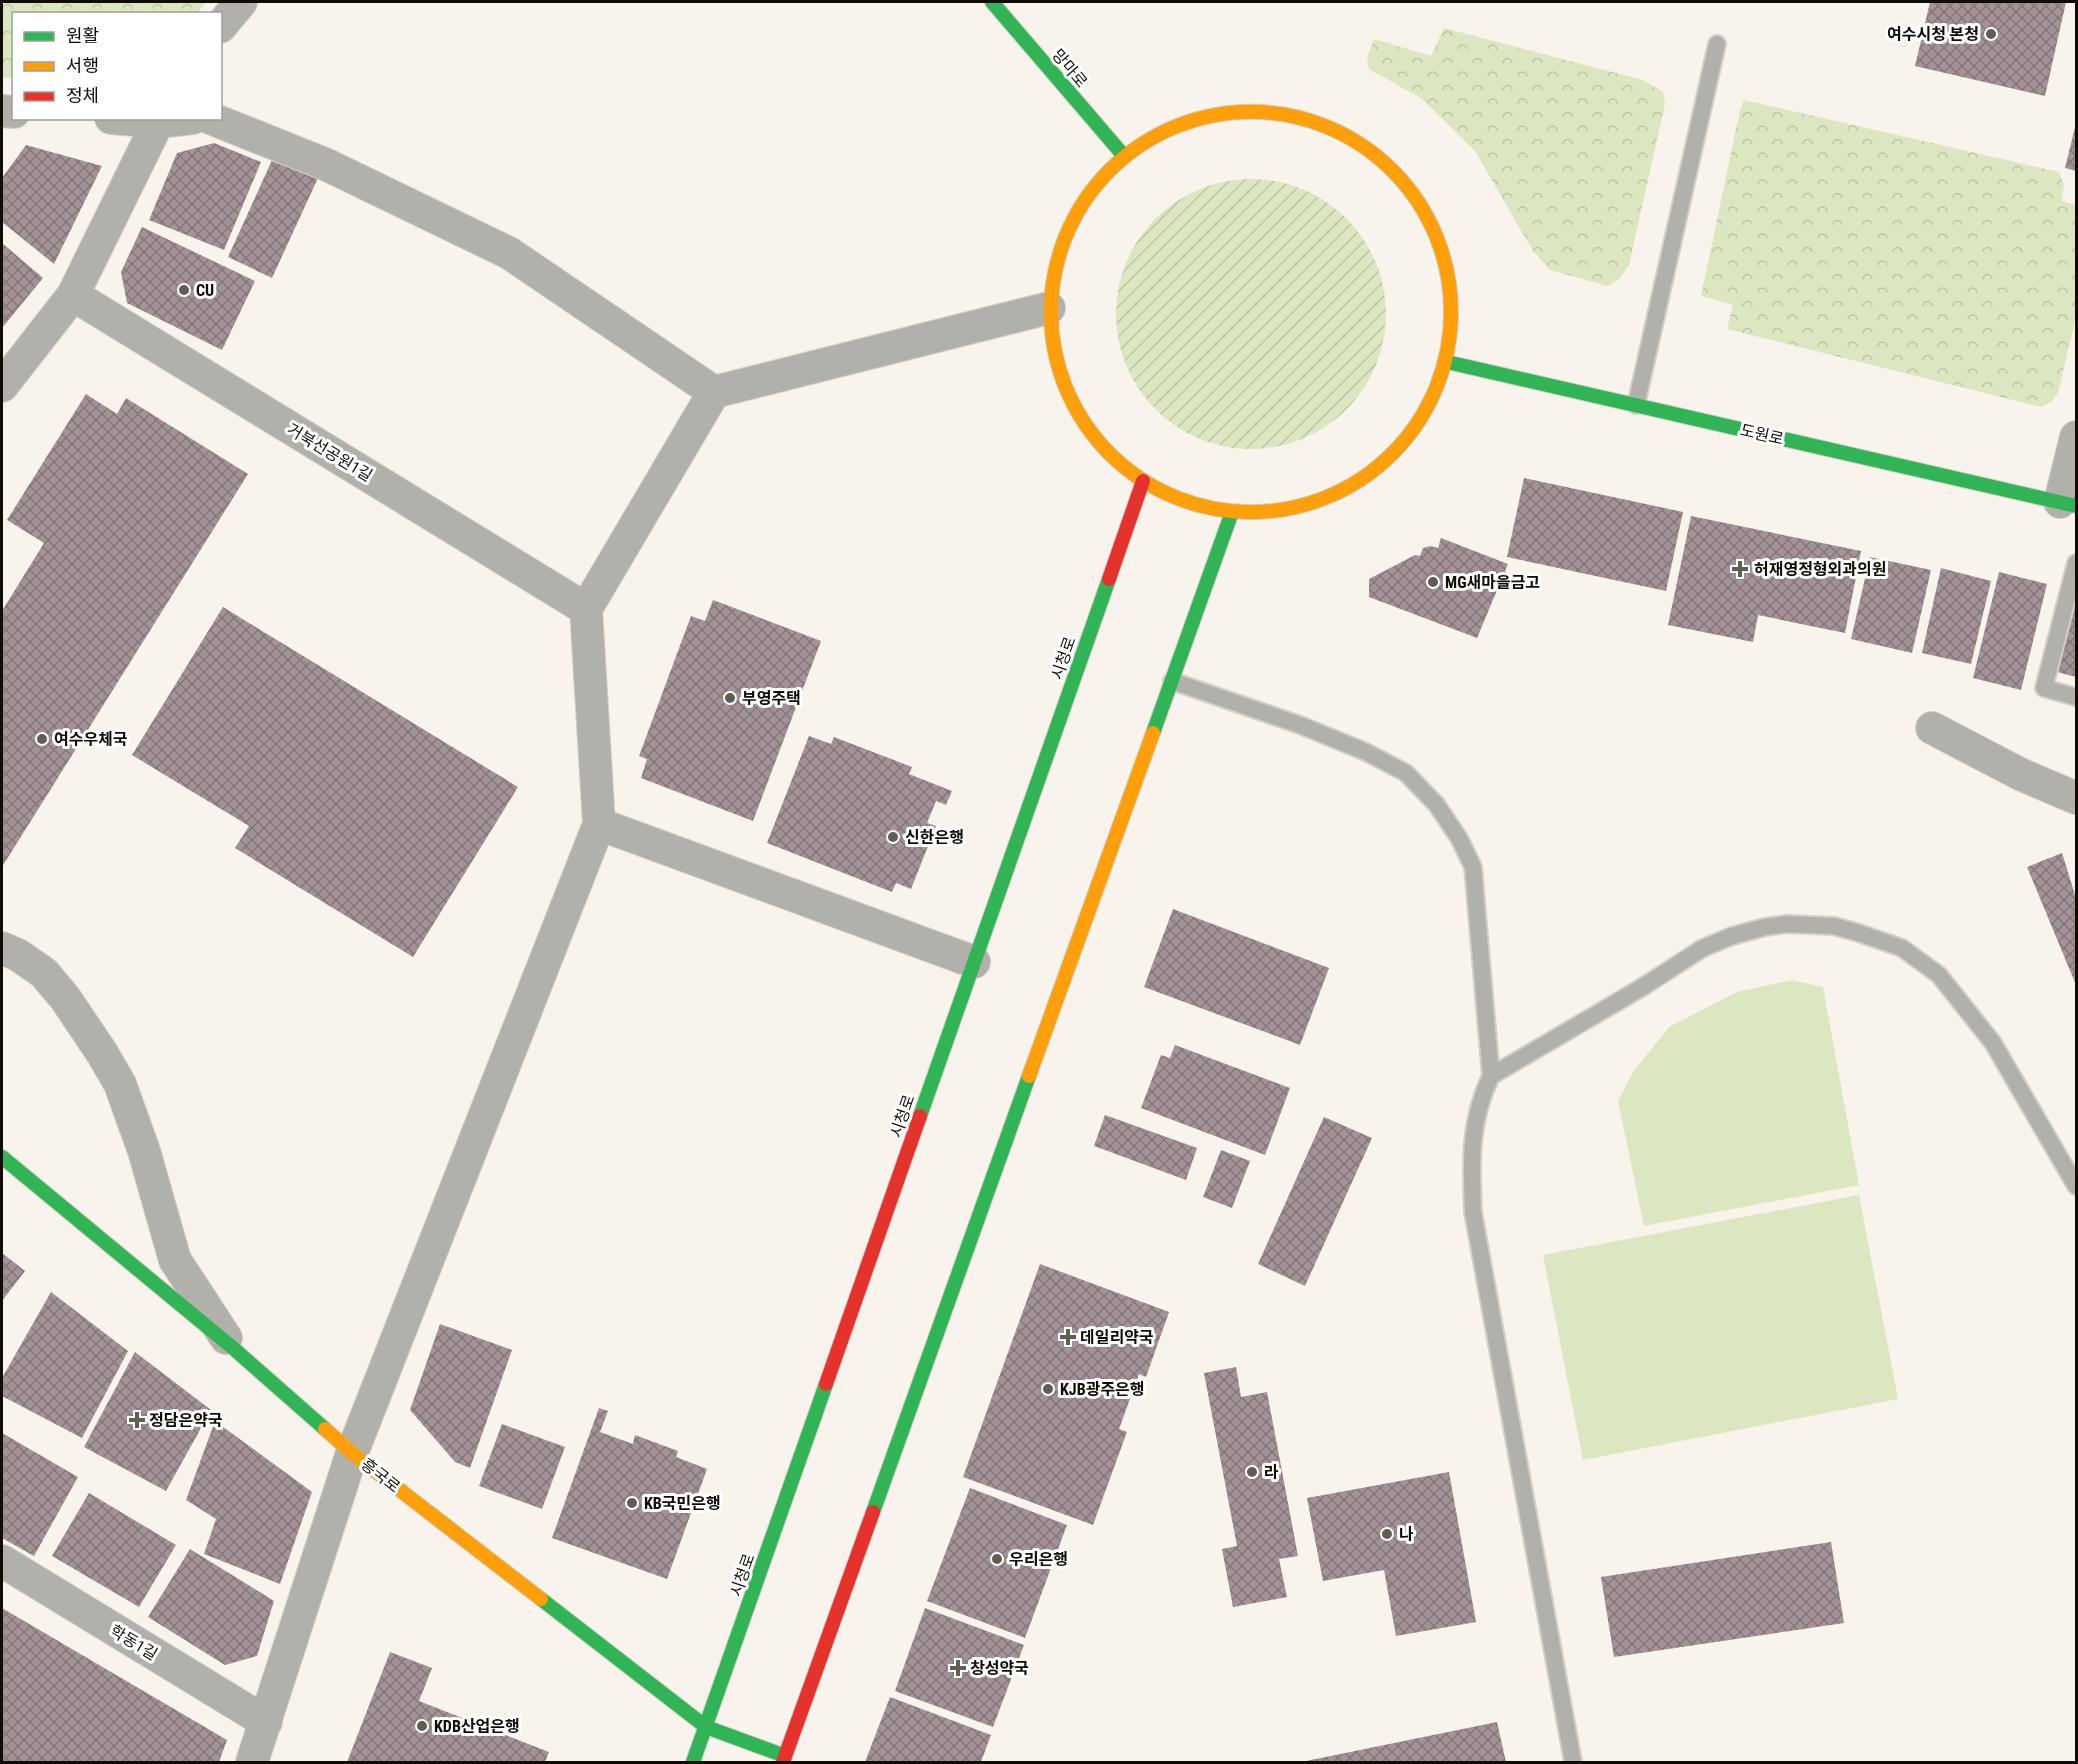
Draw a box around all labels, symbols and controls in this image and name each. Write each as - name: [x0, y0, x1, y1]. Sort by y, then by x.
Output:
- legend: [12, 12, 222, 120]
- text: 원활: [66, 25, 99, 46]
- place label: 여수시청 본청: [1887, 25, 1979, 44]
- marker: 여수시청 본청: [1984, 27, 1998, 41]
- street label: 망마로: [1048, 45, 1091, 92]
- text: 서행: [66, 55, 99, 76]
- text: 정체: [66, 85, 99, 106]
- place label: CU: [196, 281, 214, 300]
- marker: CU: [177, 283, 191, 297]
- street label: 거북선공원1길: [284, 420, 376, 485]
- street label: 도원로: [1738, 420, 1786, 449]
- marker: 허재영정형외과의원: [1731, 560, 1749, 578]
- place label: 허재영정형외과의원: [1754, 560, 1886, 579]
- place label: MG새마을금고: [1445, 573, 1540, 592]
- marker: MG새마을금고: [1426, 575, 1440, 589]
- street label: 시청로: [1047, 634, 1080, 682]
- place label: 부영주택: [742, 689, 801, 708]
- marker: 부영주택: [723, 691, 737, 705]
- place label: 여수우체국: [54, 730, 128, 749]
- marker: 여수우체국: [35, 732, 49, 746]
- place label: 신한은행: [905, 828, 964, 847]
- marker: 신한은행: [886, 830, 900, 844]
- street label: 시청로: [886, 1092, 919, 1140]
- place label: 데일리약국: [1080, 1328, 1154, 1347]
- marker: 데일리약국: [1061, 1330, 1075, 1344]
- place label: KJB광주은행: [1060, 1380, 1145, 1399]
- marker: KJB광주은행: [1041, 1382, 1055, 1396]
- place label: 정담은약국: [149, 1411, 223, 1430]
- marker: 정담은약국: [130, 1413, 144, 1427]
- street label: 흥국로: [357, 1454, 404, 1497]
- place label: 라: [1264, 1463, 1279, 1482]
- marker: 라: [1245, 1465, 1259, 1479]
- place label: KB국민은행: [644, 1494, 721, 1513]
- marker: KB국민은행: [625, 1496, 639, 1510]
- place label: 나: [1399, 1525, 1414, 1544]
- marker: 나: [1380, 1527, 1394, 1541]
- place label: 우리은행: [1009, 1550, 1068, 1569]
- street label: 시청로: [726, 1551, 759, 1599]
- marker: 우리은행: [990, 1552, 1004, 1566]
- street label: 학동1길: [107, 1621, 161, 1664]
- place label: 창성약국: [970, 1659, 1029, 1678]
- marker: 창성약국: [951, 1661, 965, 1675]
- place label: KDB산업은행: [434, 1717, 520, 1736]
- marker: KDB산업은행: [415, 1719, 429, 1733]

